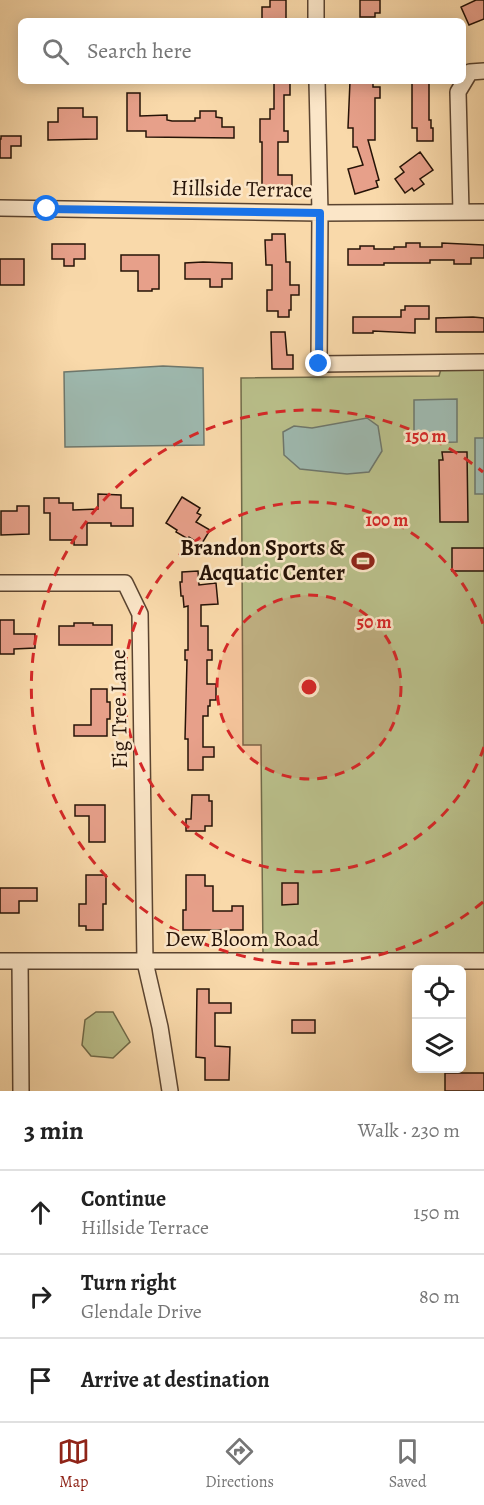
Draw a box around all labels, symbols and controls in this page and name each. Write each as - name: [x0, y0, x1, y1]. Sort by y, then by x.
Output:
- search box: [18, 18, 466, 84]
- icon: search: [39, 35, 72, 68]
- text: Search here: [87, 36, 192, 66]
- street label: Hillside Terrace: [171, 173, 313, 205]
- route start: [33, 195, 59, 221]
- route end: [305, 350, 331, 376]
- text: 150 m: [405, 424, 447, 448]
- text: 100 m: [366, 508, 408, 532]
- place label: Brandon Sports & Acquatic Center: [180, 533, 345, 588]
- sports icon: Brandon Sports & Acquatic Center: [350, 548, 376, 574]
- text: 50 m: [357, 610, 391, 634]
- street label: Fig Tree Lane: [103, 649, 135, 769]
- centre of rings: [299, 677, 319, 697]
- street label: Dew Bloom Road: [165, 924, 319, 954]
- map controls: [412, 965, 466, 1073]
- button: locate: [412, 965, 466, 1019]
- button: layers: [412, 1019, 466, 1073]
- text: 3 min: [24, 1113, 84, 1148]
- text: Walk · 230 m: [358, 1117, 460, 1144]
- text: Continue: [81, 1184, 166, 1214]
- icon: ahead: [24, 1196, 57, 1229]
- text: 150 m: [413, 1199, 460, 1226]
- text: Hillside Terrace: [81, 1214, 209, 1241]
- text: Turn right: [81, 1268, 177, 1298]
- icon: right: [24, 1280, 57, 1313]
- text: 80 m: [419, 1283, 460, 1310]
- text: Glendale Drive: [81, 1298, 202, 1325]
- icon: arrive: [24, 1364, 57, 1397]
- text: Arrive at destination: [81, 1365, 270, 1395]
- tab: Map: [57, 1435, 90, 1493]
- tab: Directions: [205, 1435, 274, 1493]
- tab: Saved: [389, 1435, 427, 1493]

